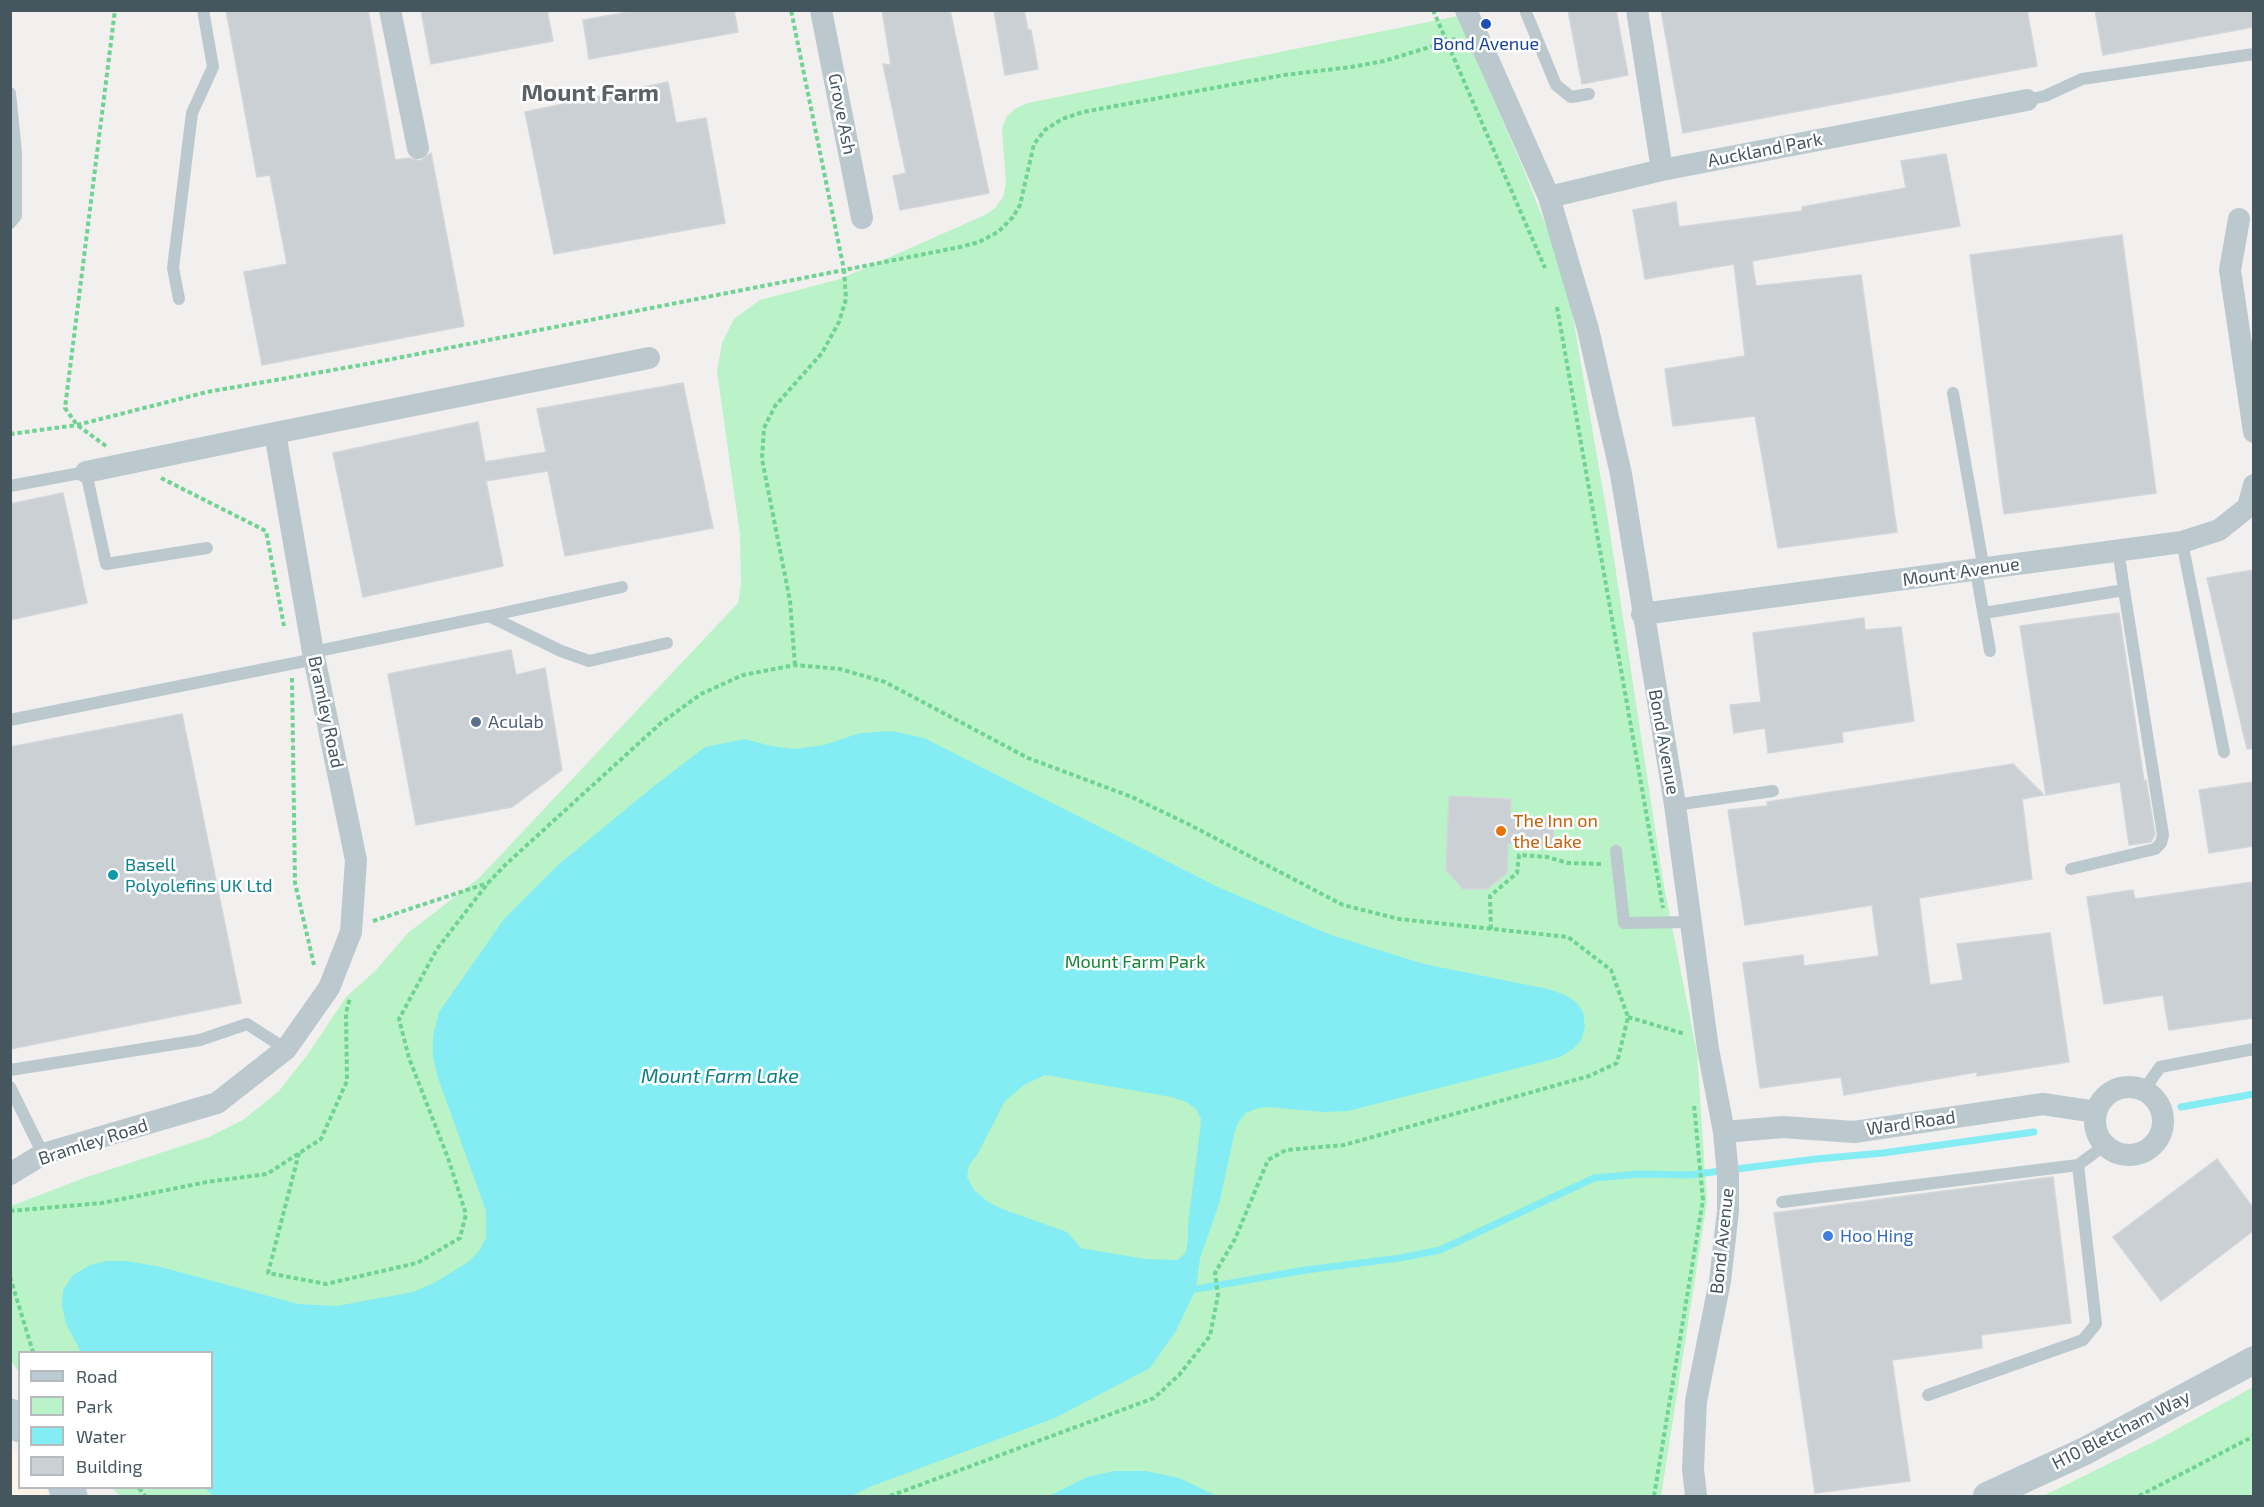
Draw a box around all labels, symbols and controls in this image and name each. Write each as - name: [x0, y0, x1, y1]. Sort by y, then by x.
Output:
- marker: Bond Avenue: [1479, 17, 1493, 31]
- place label: Bond Avenue: [1433, 33, 1539, 55]
- street label: Grove Ash: [824, 72, 860, 156]
- district label: Mount Farm: [521, 79, 659, 107]
- street label: Auckland Park: [1706, 128, 1824, 172]
- street label: Mount Avenue: [1901, 553, 2021, 591]
- street label: Bramley Road: [304, 654, 348, 770]
- street label: Bond Avenue: [1644, 688, 1684, 796]
- place label: Aculab: [488, 711, 544, 733]
- marker: Aculab: [469, 715, 483, 729]
- place label: The Inn on the Lake: [1513, 810, 1598, 852]
- marker: The Inn on the Lake: [1494, 824, 1508, 838]
- place label: Basell Polyolefins UK Ltd: [125, 854, 272, 896]
- marker: Basell Polyolefins UK Ltd: [106, 868, 120, 882]
- park label: Mount Farm Park: [1065, 951, 1205, 973]
- water label: Mount Farm Lake: [641, 1064, 799, 1088]
- street label: Ward Road: [1865, 1106, 1957, 1140]
- street label: Bramley Road: [35, 1114, 151, 1170]
- street label: Bond Avenue: [1706, 1187, 1738, 1295]
- place label: Hoo Hing: [1840, 1225, 1913, 1247]
- marker: Hoo Hing: [1821, 1229, 1835, 1243]
- legend: [18, 1351, 213, 1489]
- text: Road: [76, 1365, 117, 1387]
- street label: H10 Bletcham Way: [2048, 1386, 2194, 1474]
- text: Park: [76, 1395, 113, 1417]
- text: Water: [76, 1425, 126, 1447]
- text: Building: [76, 1455, 143, 1477]

